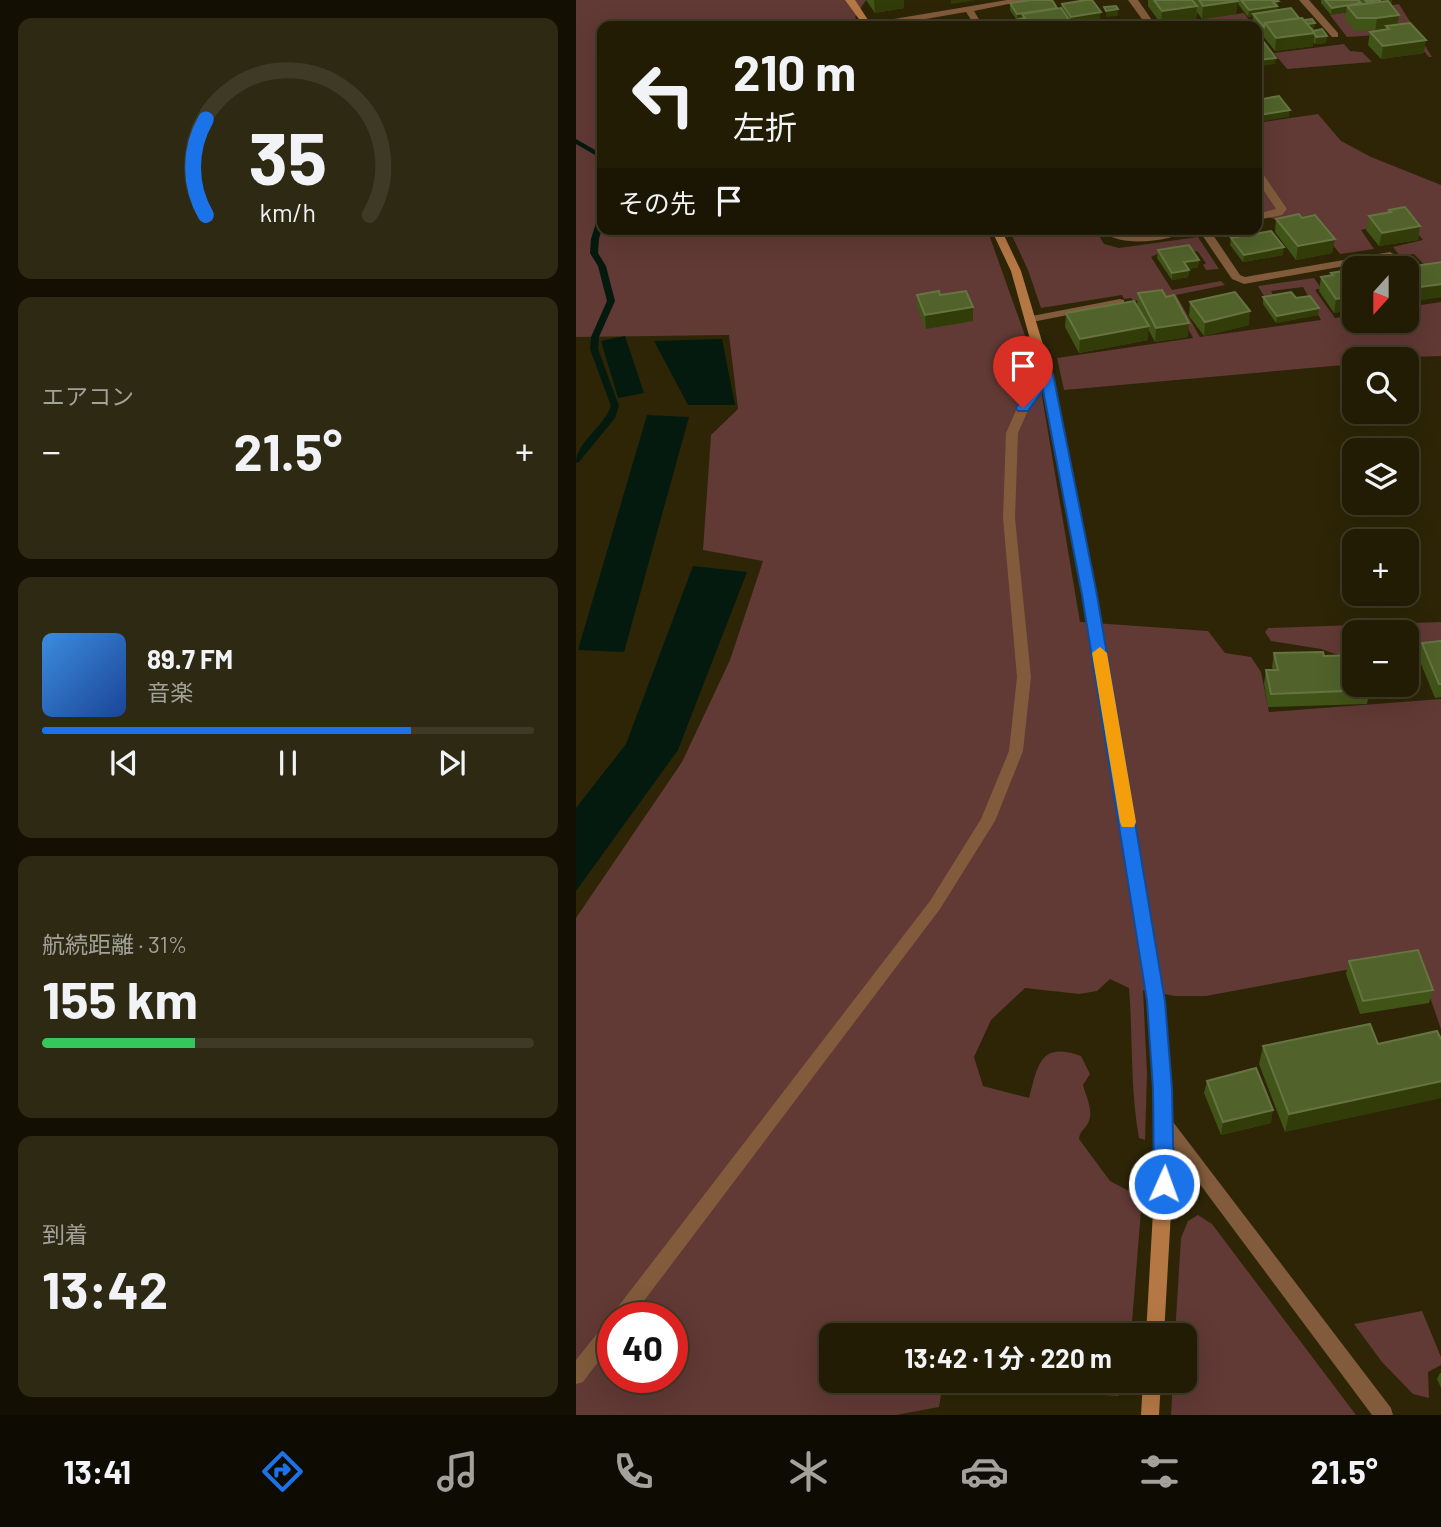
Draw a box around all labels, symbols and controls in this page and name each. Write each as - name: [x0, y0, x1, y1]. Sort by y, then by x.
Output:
- text: 210 m: [733, 42, 856, 101]
- icon: left: [618, 49, 709, 140]
- text: 左折: [733, 107, 797, 145]
- text: 35: [249, 112, 327, 200]
- icon: arrive: [710, 182, 748, 220]
- text: その先: [618, 187, 696, 218]
- text: km/h: [260, 197, 316, 227]
- north arrow: [1342, 256, 1420, 332]
- map controls: [1342, 256, 1419, 697]
- pin: [993, 336, 1053, 408]
- icon: arrive: [1004, 347, 1042, 385]
- button: search: [1342, 347, 1419, 424]
- text: エアコン: [42, 382, 134, 410]
- text: 21.5°: [234, 419, 342, 481]
- text: −: [42, 427, 61, 473]
- text: +: [515, 427, 534, 473]
- button: layers: [1342, 438, 1419, 515]
- button: +: [1342, 529, 1419, 606]
- button: −: [1342, 620, 1419, 697]
- text: 89.7 FM: [147, 643, 233, 674]
- text: 音楽: [147, 678, 193, 706]
- icon: previous: [105, 744, 143, 782]
- icon: pause: [269, 744, 307, 782]
- icon: next: [433, 744, 471, 782]
- text: 航続距離 · 31%: [42, 930, 187, 958]
- text: 155 km: [42, 967, 198, 1029]
- position arrow: [1127, 1147, 1201, 1221]
- text: 到着: [42, 1220, 88, 1248]
- text: 13:42: [42, 1257, 168, 1319]
- speed limit sign: 40: [597, 1302, 688, 1393]
- text: 13:42 · 1 分 · 220 m: [904, 1342, 1112, 1373]
- icon: directions: [258, 1447, 307, 1496]
- icon: music: [433, 1447, 482, 1496]
- icon: phone: [609, 1447, 658, 1496]
- icon: climate: [784, 1447, 833, 1496]
- icon: car: [960, 1447, 1009, 1496]
- icon: filters: [1135, 1447, 1184, 1496]
- text: 13:41: [63, 1452, 131, 1490]
- text: 21.5°: [1311, 1452, 1378, 1490]

